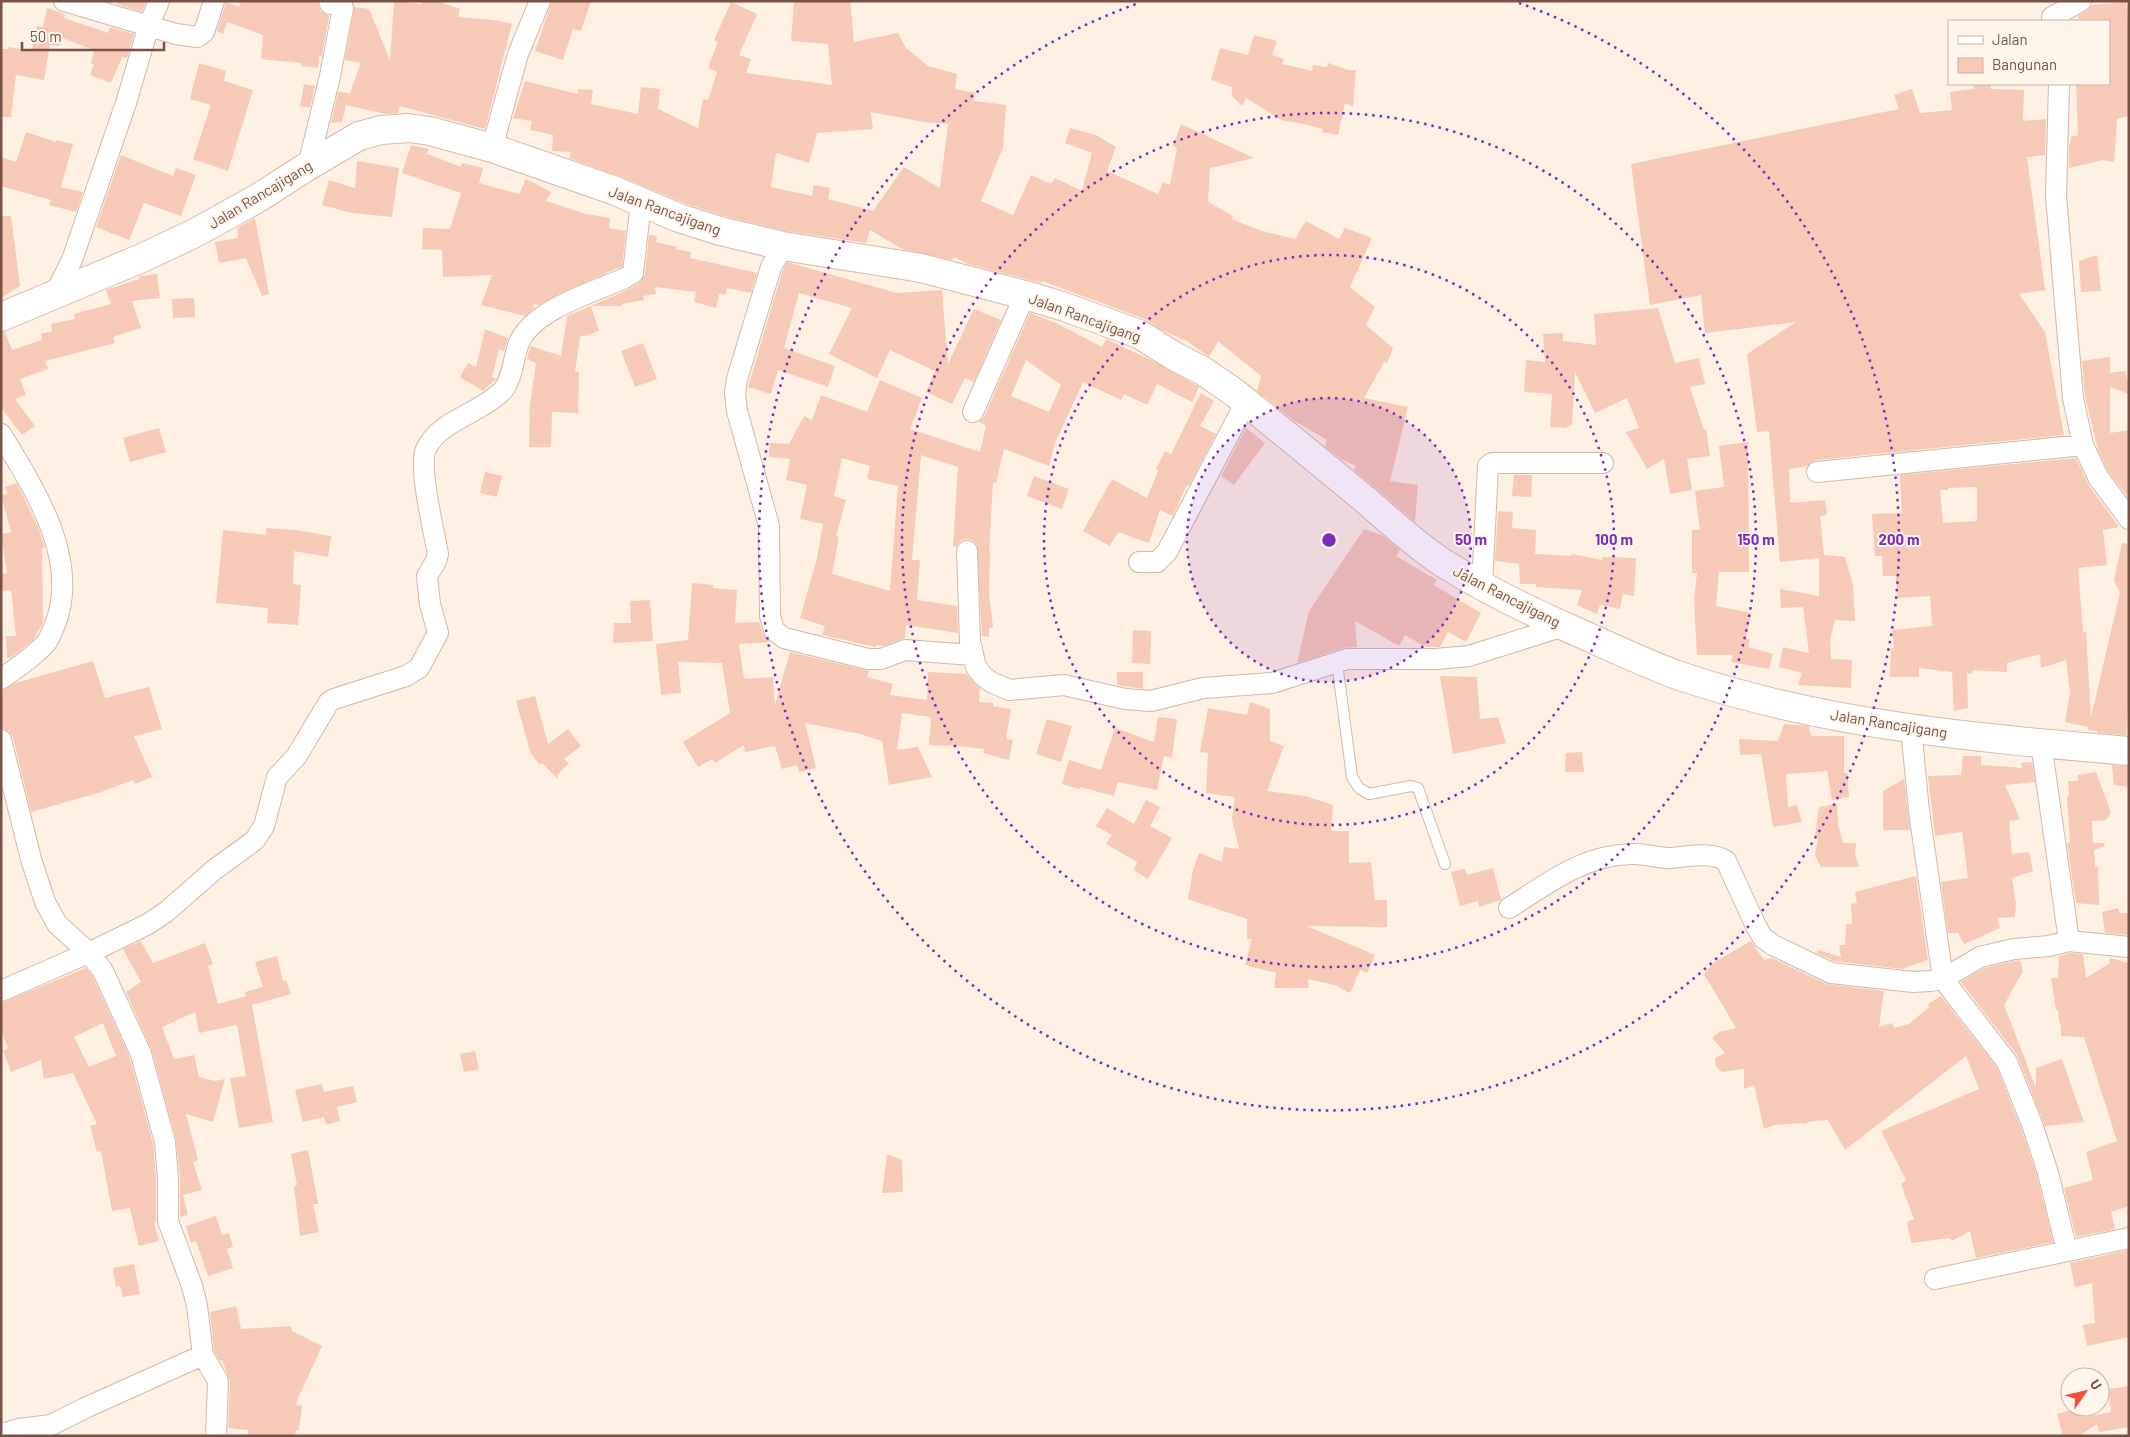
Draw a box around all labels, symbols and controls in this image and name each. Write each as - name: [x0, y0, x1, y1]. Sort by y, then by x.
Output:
- scale bar: [22, 20, 165, 52]
- legend: [1948, 20, 2110, 85]
- text: 50 m: [30, 27, 62, 45]
- text: Jalan: [1992, 30, 2028, 48]
- text: Bangunan: [1992, 55, 2057, 73]
- street label: Jalan Rancajigang: [205, 156, 315, 232]
- street label: Jalan Rancajigang: [606, 181, 724, 239]
- street label: Jalan Rancajigang: [1026, 288, 1144, 346]
- text: 50 m: [1455, 530, 1487, 548]
- text: 100 m: [1595, 530, 1633, 548]
- text: 150 m: [1737, 530, 1775, 548]
- text: 200 m: [1878, 530, 1920, 548]
- centre of rings: [1320, 531, 1338, 549]
- street label: Jalan Rancajigang: [1450, 561, 1564, 631]
- street label: Jalan Rancajigang: [1829, 705, 1949, 741]
- north arrow: [2060, 1367, 2110, 1417]
- text: U: [2087, 1376, 2106, 1393]

